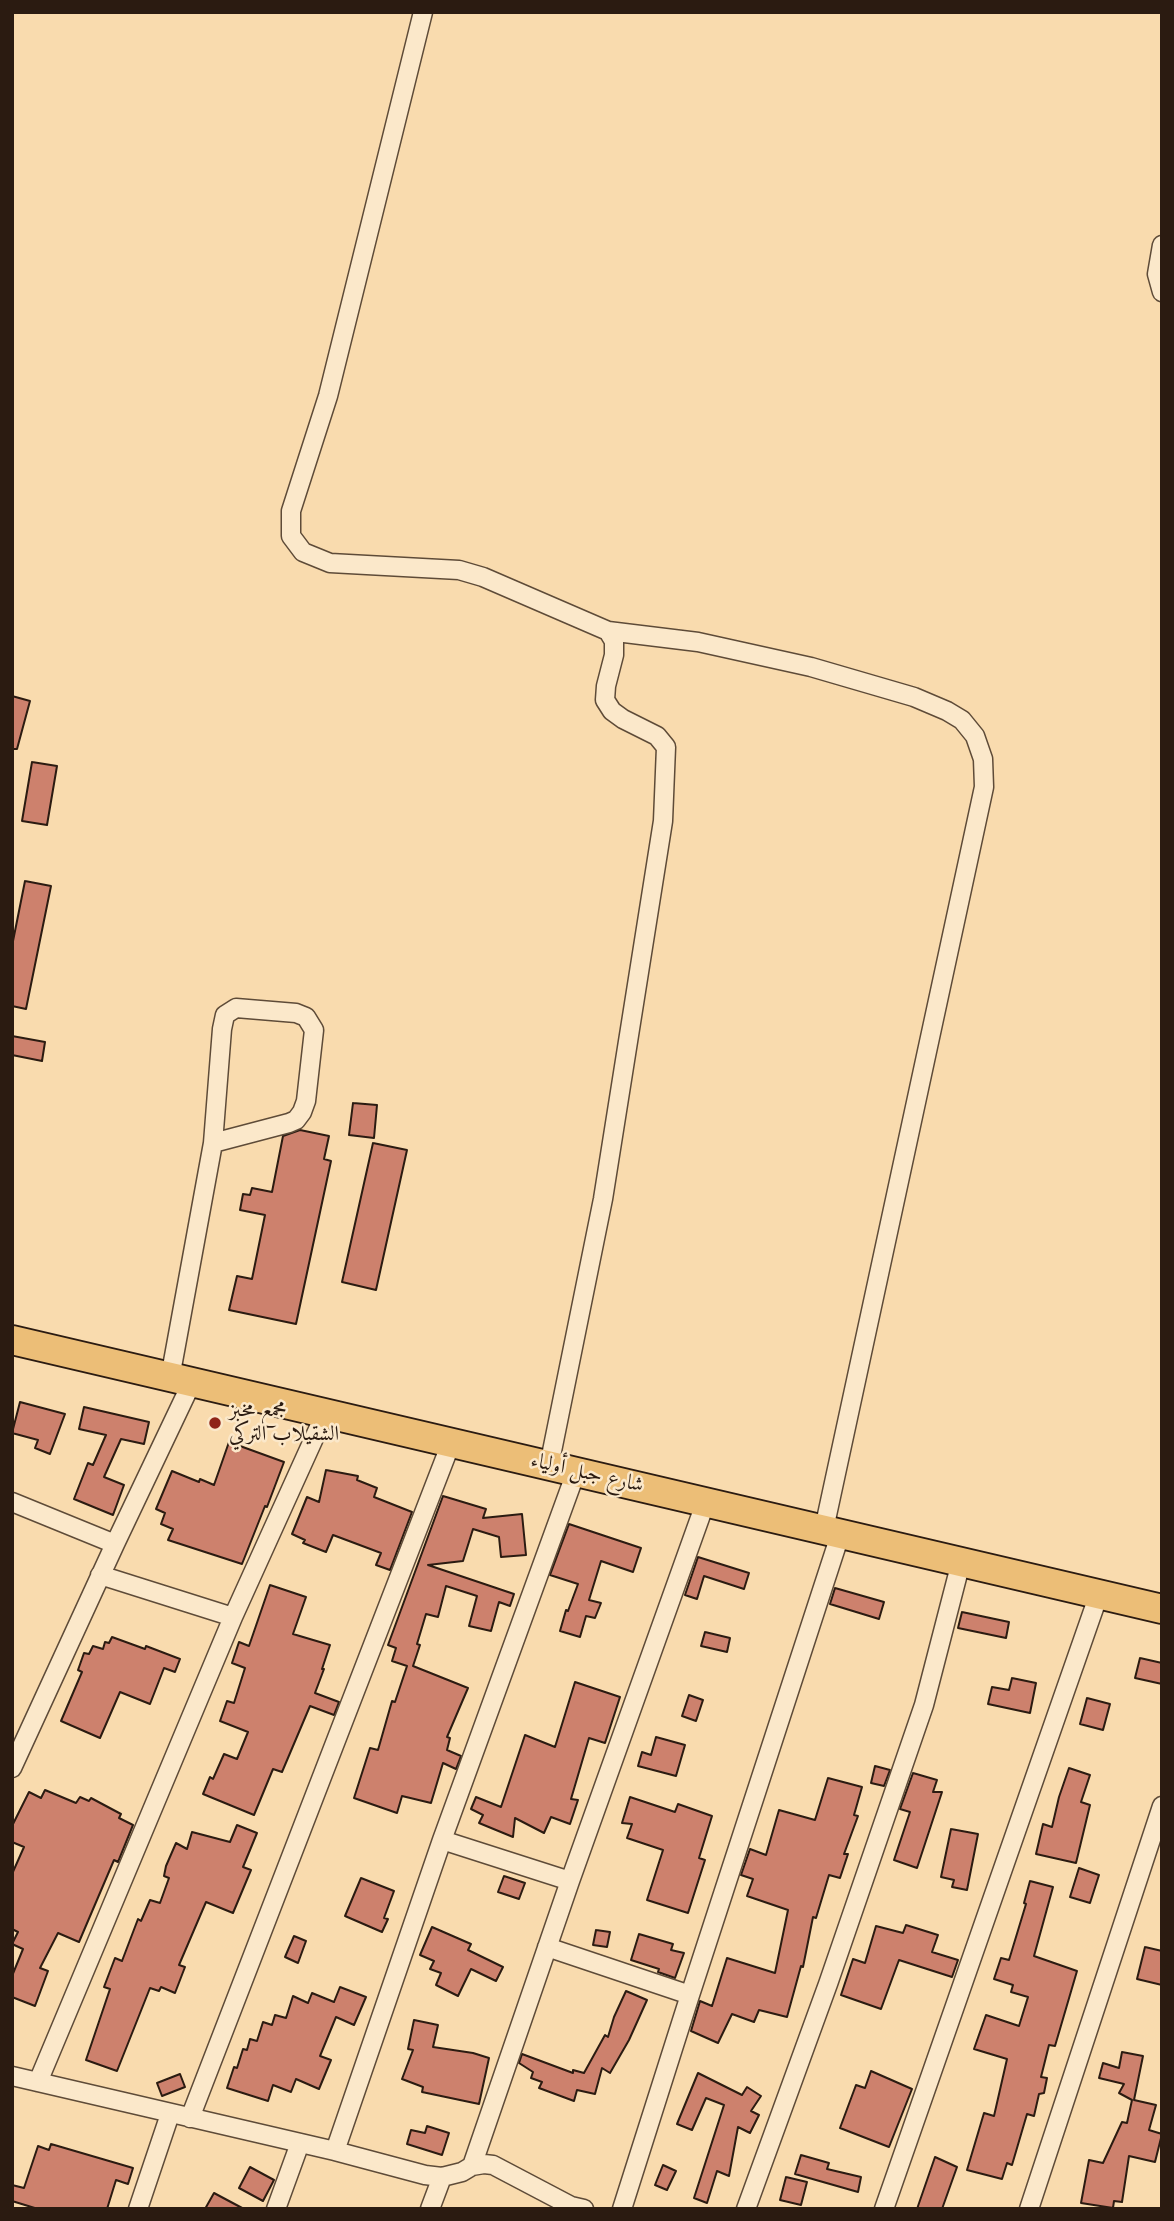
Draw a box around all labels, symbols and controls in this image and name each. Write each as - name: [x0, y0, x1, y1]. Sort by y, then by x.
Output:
- place label: مجمع مخبز الشقيلاب التركي: [229, 1398, 339, 1448]
- marker: مجمع مخبز الشقيلاب التركي: [207, 1415, 223, 1431]
- street label: شارع جبل أولياء: [528, 1449, 646, 1499]

